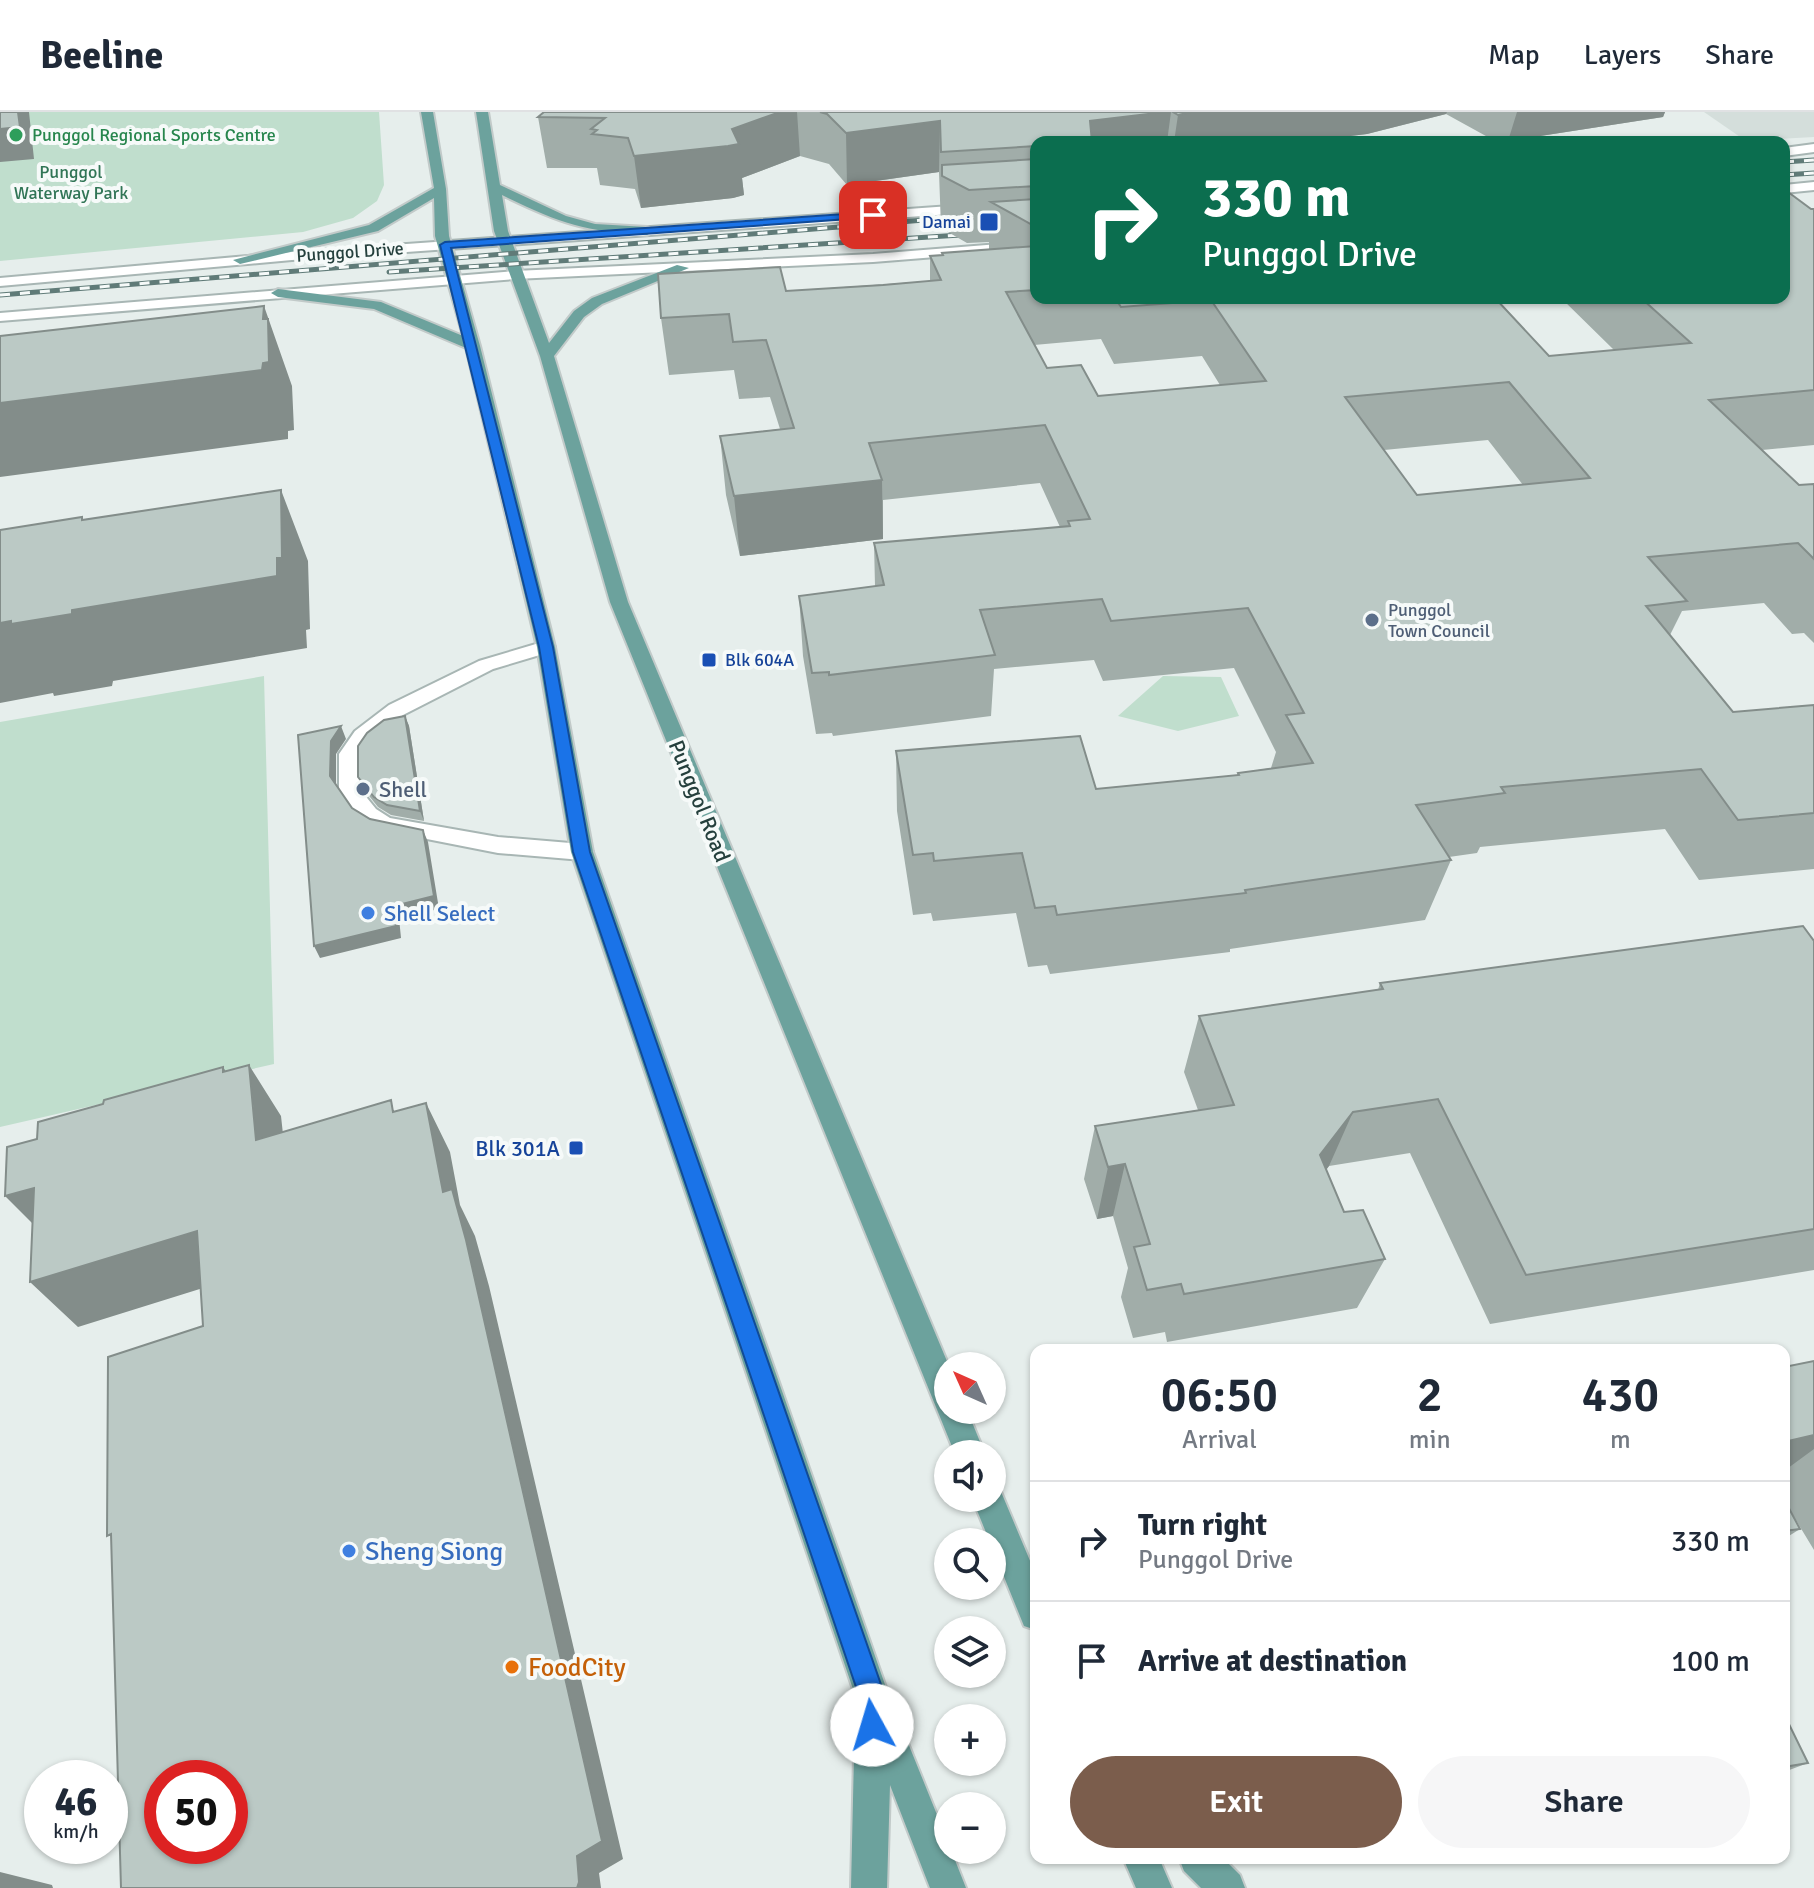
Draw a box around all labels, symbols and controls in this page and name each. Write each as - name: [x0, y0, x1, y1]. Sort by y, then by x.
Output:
- text: Beeline: [40, 32, 163, 79]
- text: Map: [1488, 38, 1540, 72]
- text: Layers: [1584, 38, 1661, 72]
- text: Share: [1705, 38, 1774, 72]
- place label: Punggol Regional Sports Centre: [32, 124, 276, 146]
- marker: Punggol Regional Sports Centre: [7, 126, 25, 144]
- park label: Punggol Waterway Park: [14, 161, 128, 204]
- text: 330 m: [1202, 163, 1350, 232]
- icon: right: [1070, 168, 1174, 272]
- pin: [839, 181, 907, 249]
- icon: arrive: [851, 193, 895, 237]
- place label: Damai: [922, 211, 971, 233]
- marker: Damai: [978, 211, 1000, 233]
- text: Punggol Drive: [1202, 232, 1417, 277]
- street label: Punggol Drive: [296, 237, 404, 267]
- place label: Punggol Town Council: [1388, 599, 1490, 642]
- marker: Punggol Town Council: [1363, 611, 1381, 629]
- place label: Blk 604A: [725, 649, 794, 671]
- marker: Blk 604A: [700, 651, 718, 669]
- street label: Punggol Road: [663, 736, 736, 866]
- place label: Shell: [379, 776, 427, 803]
- marker: Shell: [354, 780, 372, 798]
- place label: Shell Select: [384, 900, 496, 927]
- marker: Shell Select: [359, 904, 377, 922]
- place label: Blk 301A: [475, 1135, 561, 1162]
- marker: Blk 301A: [567, 1139, 585, 1157]
- north arrow: [934, 1352, 1006, 1424]
- map controls: [934, 1352, 1006, 1864]
- text: 06:50: [1161, 1366, 1278, 1425]
- text: 2: [1417, 1366, 1443, 1425]
- text: 430: [1581, 1366, 1659, 1425]
- text: Arrival: [1182, 1424, 1257, 1456]
- text: min: [1409, 1424, 1451, 1456]
- text: m: [1610, 1424, 1631, 1456]
- button: sound: [934, 1440, 1006, 1512]
- text: Turn right: [1138, 1507, 1267, 1544]
- icon: right: [1070, 1519, 1114, 1563]
- text: 330 m: [1671, 1523, 1750, 1560]
- button: search: [934, 1528, 1006, 1600]
- place label: Sheng Siong: [365, 1536, 503, 1568]
- marker: Sheng Siong: [340, 1542, 358, 1560]
- text: Punggol Drive: [1138, 1544, 1293, 1576]
- button: layers: [934, 1616, 1006, 1688]
- icon: arrive: [1070, 1639, 1114, 1683]
- text: Arrive at destination: [1138, 1643, 1407, 1680]
- text: 100 m: [1671, 1643, 1750, 1680]
- place label: FoodCity: [528, 1652, 626, 1684]
- marker: FoodCity: [503, 1658, 521, 1676]
- position arrow: [830, 1683, 914, 1767]
- button: +: [934, 1704, 1006, 1776]
- button: Exit: [1070, 1756, 1402, 1848]
- button: Share: [1418, 1756, 1750, 1848]
- speed limit sign: 50: [144, 1760, 248, 1864]
- text: 46: [54, 1777, 98, 1827]
- button: −: [934, 1792, 1006, 1864]
- text: km/h: [53, 1819, 99, 1844]

